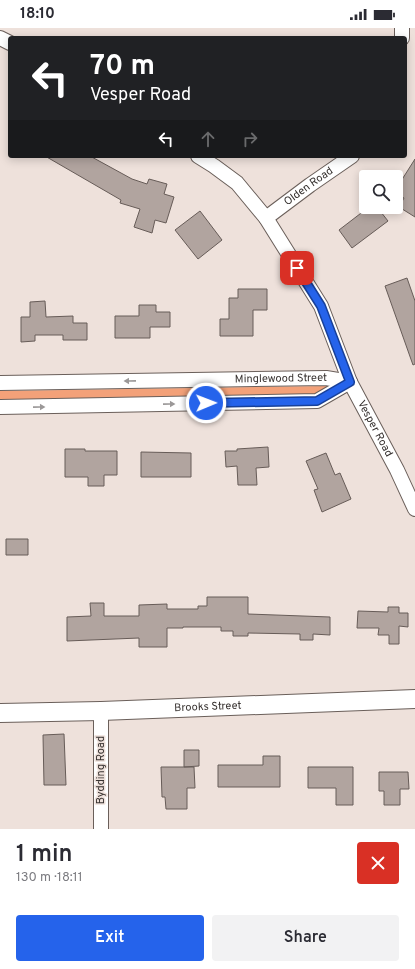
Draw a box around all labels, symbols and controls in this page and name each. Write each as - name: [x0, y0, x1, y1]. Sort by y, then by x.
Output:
- text: 18:10: [20, 5, 55, 24]
- text: 70 m: [90, 49, 155, 85]
- icon: left: [24, 52, 76, 104]
- text: Vesper Road: [90, 84, 191, 107]
- icon: left: [155, 128, 177, 150]
- icon: ahead: [197, 128, 219, 150]
- icon: right: [239, 128, 261, 150]
- street label: Olden Road: [281, 164, 336, 209]
- map controls: [359, 170, 403, 214]
- button: search: [359, 170, 403, 214]
- pin: [280, 251, 314, 285]
- icon: arrive: [286, 257, 308, 279]
- street label: Minglewood Street: [235, 371, 327, 386]
- one-way arrow: [123, 378, 136, 384]
- position arrow: [185, 382, 227, 424]
- street label: Vesper Road: [354, 398, 396, 459]
- one-way arrow: [163, 401, 176, 407]
- one-way arrow: [33, 403, 45, 410]
- street label: Brooks Street: [174, 699, 242, 715]
- street label: Bydding Road: [94, 736, 108, 804]
- text: 1 min: [16, 840, 73, 870]
- button: close: [357, 842, 399, 884]
- text: 130 m · 18:11: [16, 870, 82, 886]
- button: Exit: [16, 915, 204, 961]
- button: Share: [212, 915, 399, 961]

